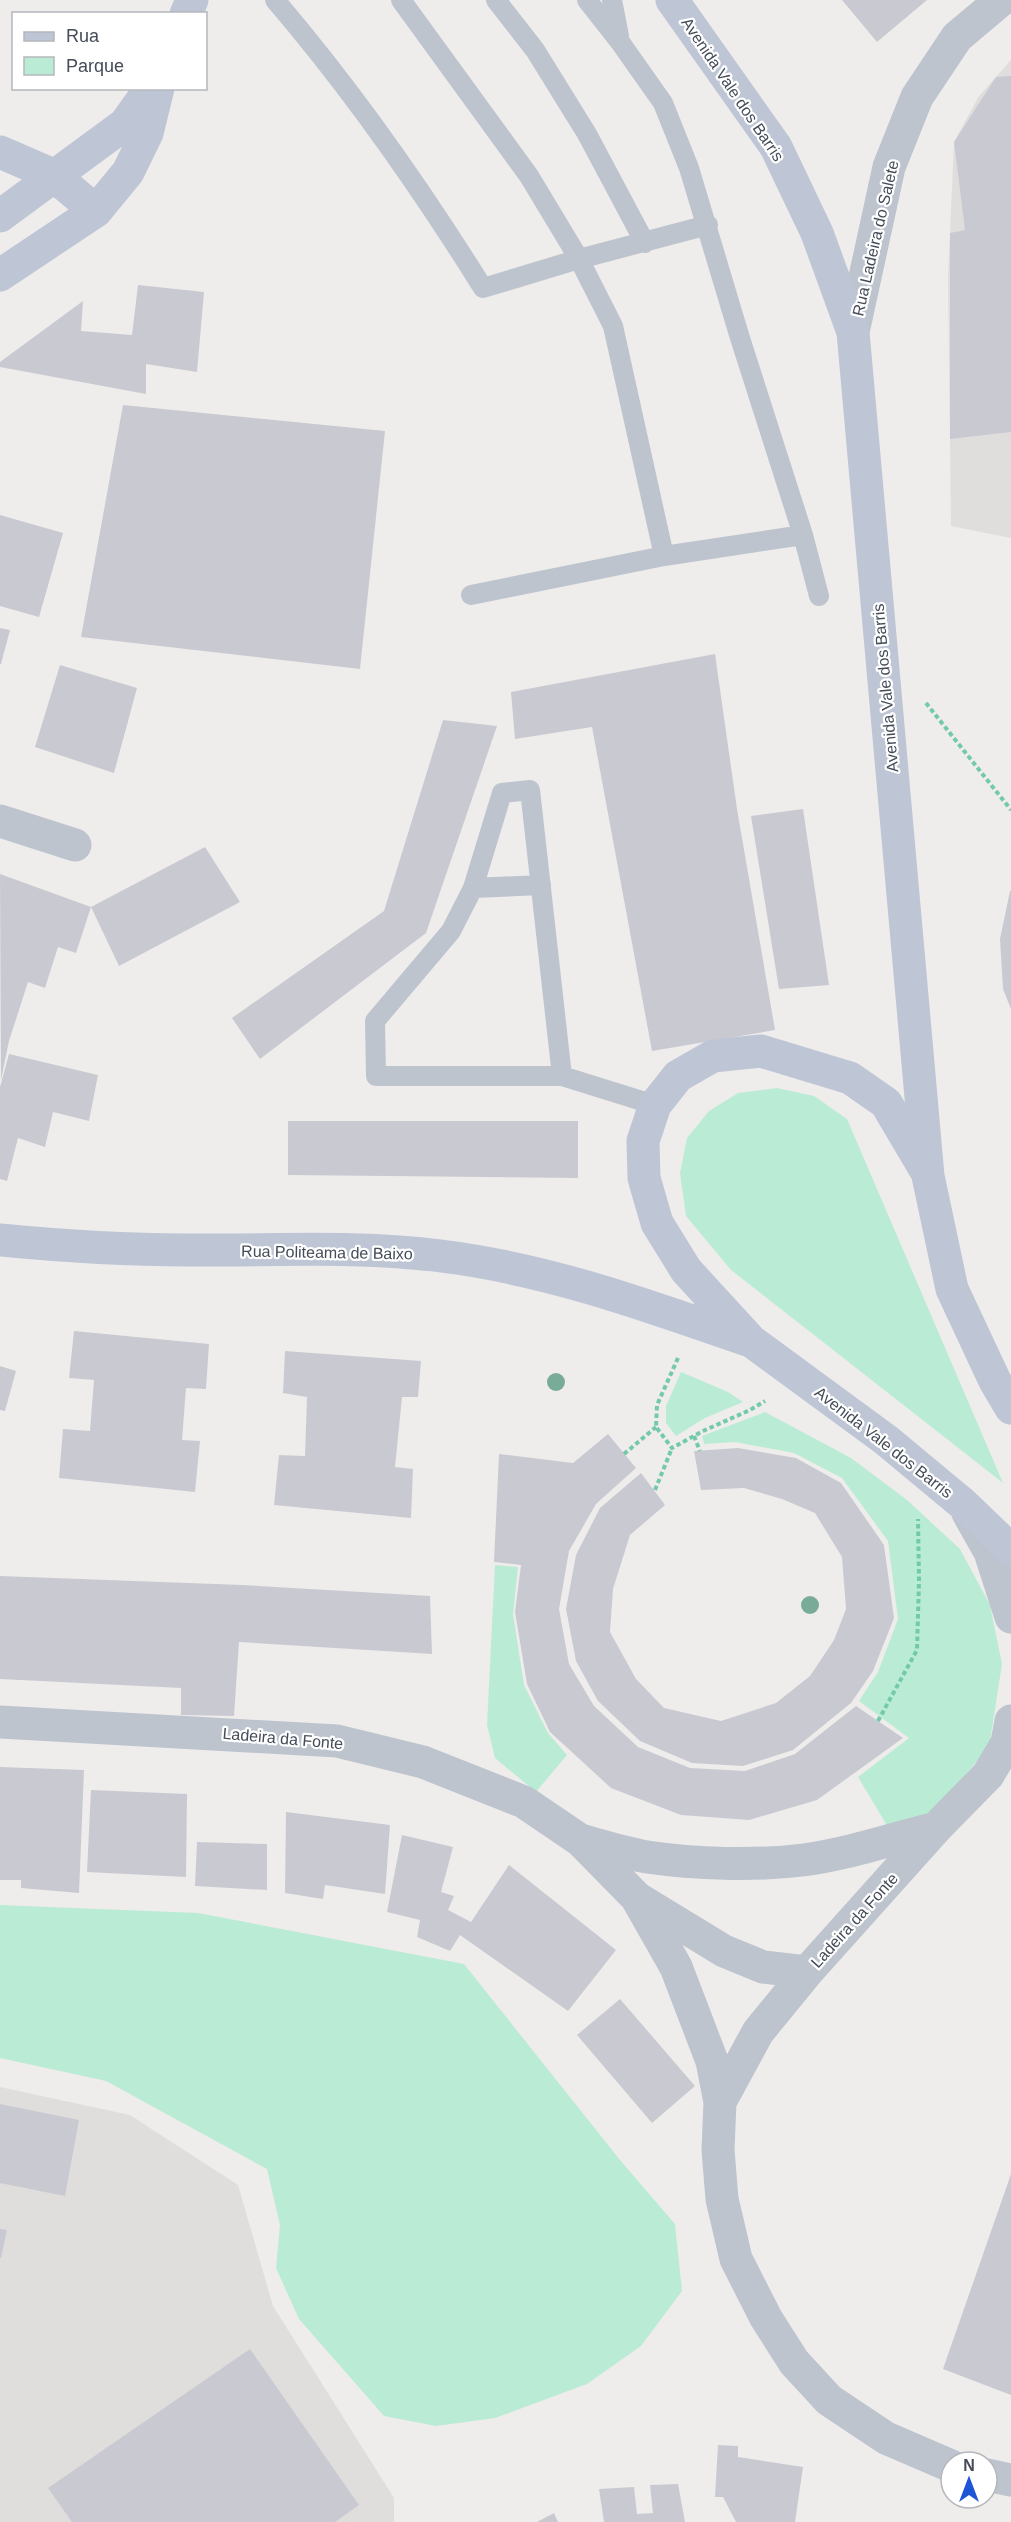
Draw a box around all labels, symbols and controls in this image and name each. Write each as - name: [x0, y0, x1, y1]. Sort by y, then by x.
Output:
- legend: [12, 12, 207, 90]
- street label: Avenida Vale dos Barris: [678, 14, 787, 164]
- text: Rua: [66, 26, 100, 46]
- text: Parque: [66, 56, 124, 76]
- street label: Rua Ladeira do Salete: [849, 159, 902, 318]
- street label: Avenida Vale dos Barris: [870, 603, 901, 773]
- street label: Rua Politeama de Baixo: [241, 1243, 413, 1262]
- street label: Avenida Vale dos Barris: [812, 1384, 956, 1501]
- street label: Ladeira da Fonte: [222, 1725, 344, 1752]
- street label: Ladeira da Fonte: [808, 1870, 901, 1971]
- north arrow: [939, 2450, 999, 2510]
- text: N: [963, 2457, 975, 2474]

